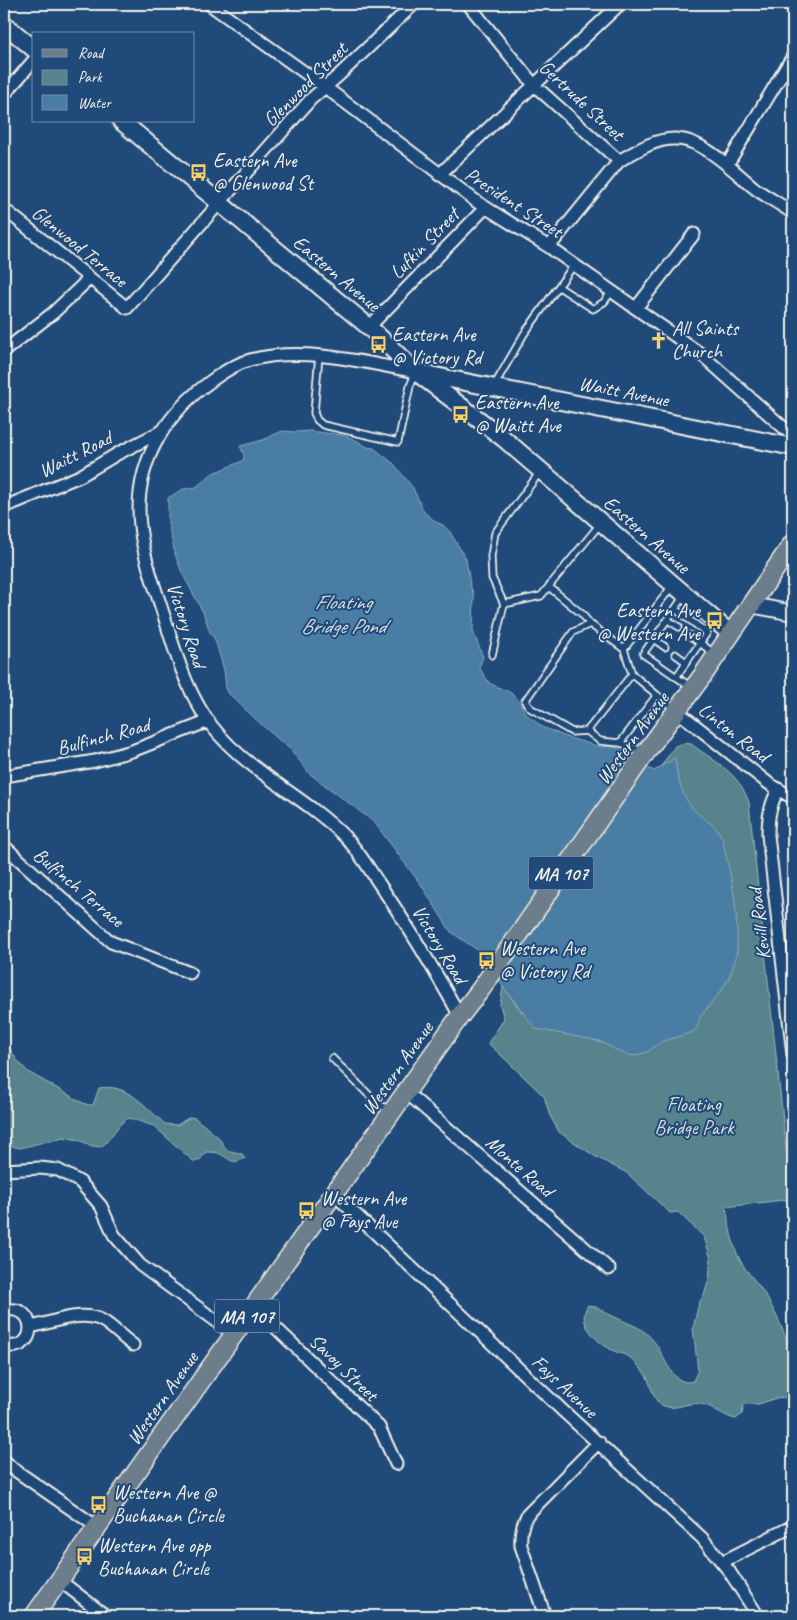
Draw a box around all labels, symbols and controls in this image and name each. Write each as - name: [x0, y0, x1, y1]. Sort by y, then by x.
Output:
- legend: [32, 32, 195, 122]
- street label: Glenwood Street: [258, 35, 354, 132]
- text: Road: [78, 44, 105, 63]
- street label: Gertrude Street: [534, 55, 631, 148]
- text: Park: [78, 68, 103, 87]
- text: Water: [78, 94, 112, 113]
- place label: Eastern Ave @ Glenwood St: [213, 148, 315, 196]
- bus stop icon: Eastern Ave @ Glenwood St: [189, 162, 209, 182]
- street label: President Street: [460, 162, 569, 245]
- street label: Glenwood Terrace: [27, 200, 134, 293]
- street label: Lufkin Street: [384, 200, 467, 284]
- street label: Eastern Avenue: [288, 230, 387, 318]
- place label: All Saints Church: [672, 316, 740, 364]
- place label: Eastern Ave @ Victory Rd: [392, 322, 484, 370]
- church icon: All Saints Church: [648, 330, 668, 350]
- bus stop icon: Eastern Ave @ Victory Rd: [368, 335, 388, 355]
- street label: Waitt Avenue: [577, 371, 672, 413]
- place label: Eastern Ave @ Waitt Ave: [475, 390, 562, 438]
- bus stop icon: Eastern Ave @ Waitt Ave: [451, 404, 471, 424]
- street label: Waitt Road: [35, 424, 119, 483]
- street label: Eastern Avenue: [598, 490, 696, 580]
- street label: Victory Road: [161, 580, 213, 674]
- water label: Floating Bridge Pond: [301, 589, 392, 639]
- place label: Eastern Ave @ Western Ave: [597, 598, 701, 646]
- bus stop icon: Eastern Ave @ Western Ave: [704, 611, 724, 631]
- street label: Western Avenue: [591, 686, 675, 789]
- street label: Linton Road: [693, 697, 777, 770]
- street label: Bulfinch Road: [54, 711, 155, 761]
- street label: Bulfinch Terrace: [28, 842, 130, 934]
- road number: MA 107: [528, 856, 594, 890]
- street label: Kevill Road: [742, 884, 776, 961]
- street label: Victory Road: [406, 900, 474, 991]
- place label: Western Ave @ Victory Rd: [500, 936, 592, 984]
- bus stop icon: Western Ave @ Victory Rd: [476, 950, 496, 970]
- street label: Western Avenue: [356, 1016, 440, 1120]
- park label: Floating Bridge Park: [655, 1092, 735, 1140]
- street label: Monte Road: [481, 1130, 561, 1205]
- place label: Western Ave @ Fays Ave: [321, 1186, 408, 1234]
- bus stop icon: Western Ave @ Fays Ave: [297, 1200, 317, 1220]
- road number: MA 107: [214, 1300, 280, 1332]
- street label: Savoy Street: [304, 1328, 385, 1408]
- street label: Western Avenue: [121, 1346, 205, 1450]
- street label: Fays Avenue: [526, 1349, 604, 1424]
- place label: Western Ave @ Buchanan Circle: [113, 1480, 225, 1528]
- bus stop icon: Western Ave @ Buchanan Circle: [89, 1494, 109, 1514]
- place label: Western Ave opp Buchanan Circle: [98, 1533, 212, 1581]
- bus stop icon: Western Ave opp Buchanan Circle: [74, 1547, 94, 1567]

